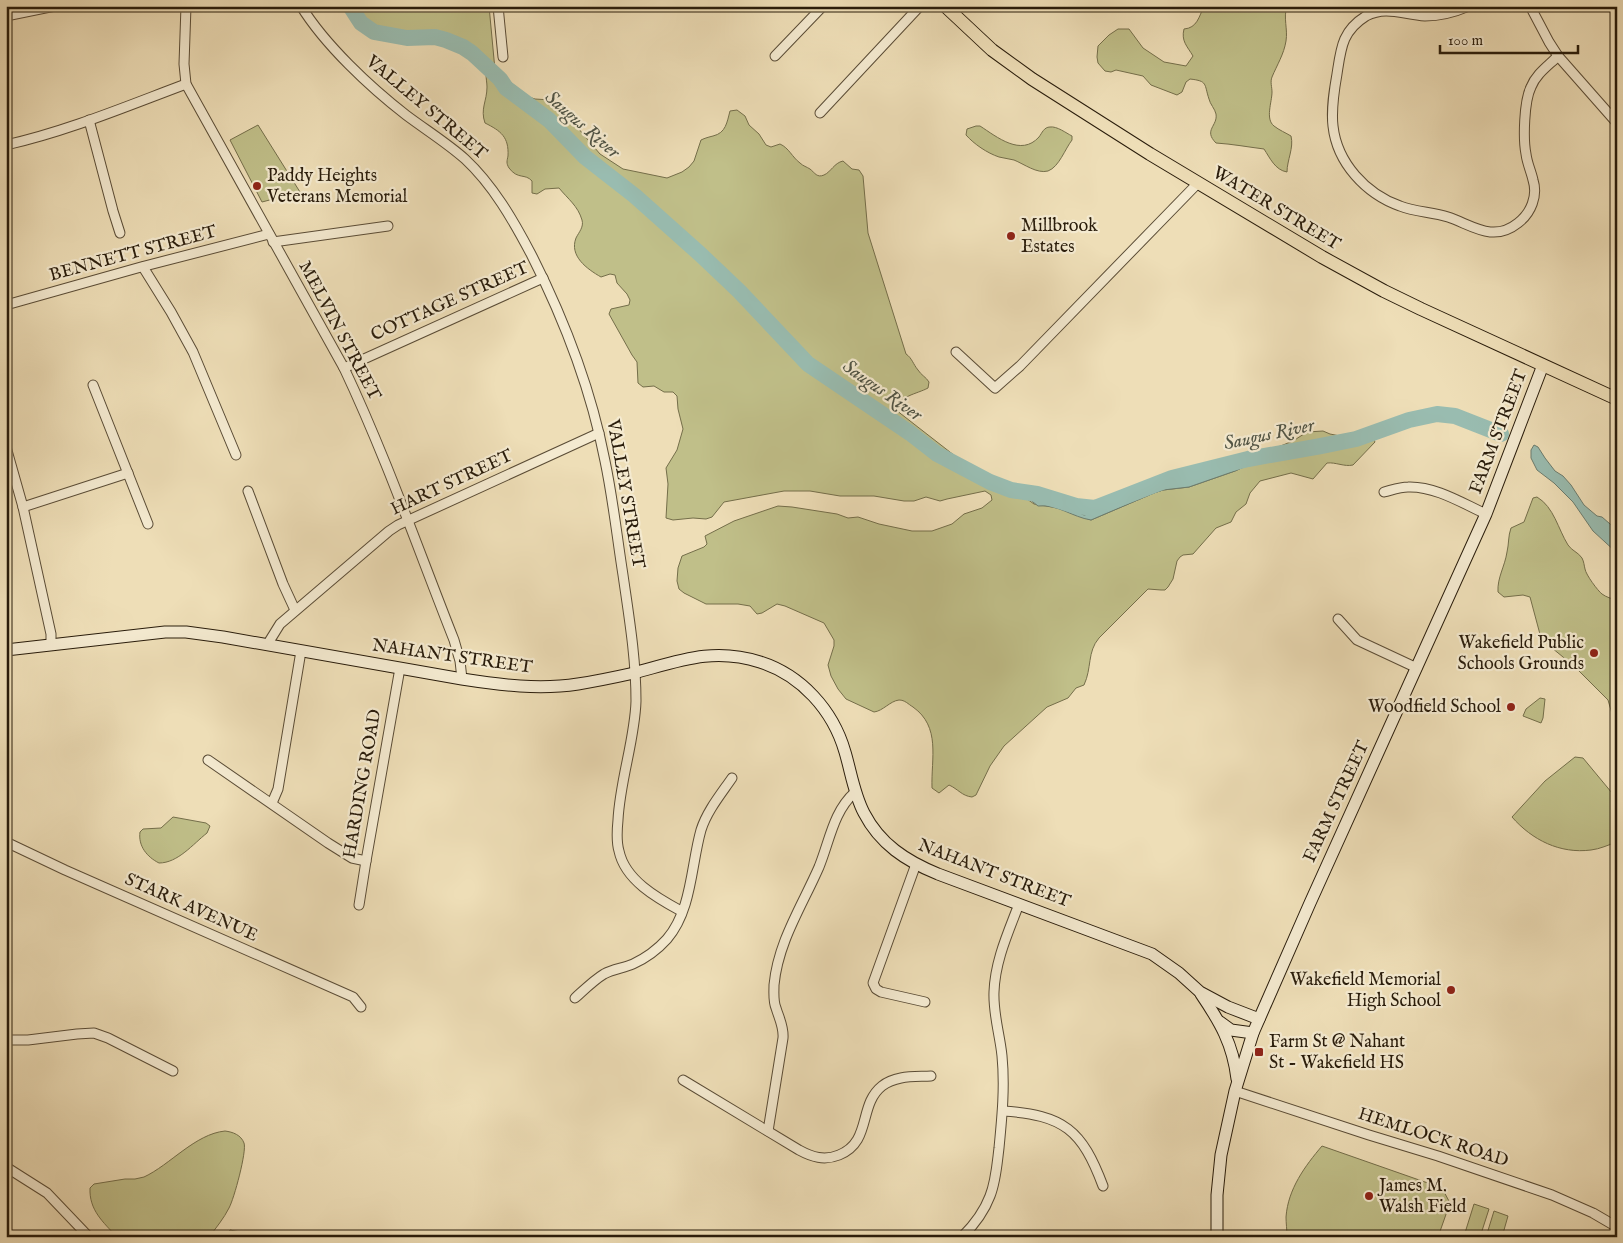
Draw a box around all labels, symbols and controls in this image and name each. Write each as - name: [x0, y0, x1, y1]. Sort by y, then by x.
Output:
- scale bar: [1440, 22, 1578, 54]
- text: 100 m: [1448, 31, 1484, 50]
- street label: VALLEY STREET: [360, 50, 491, 165]
- water label: Saugus River: [539, 86, 626, 165]
- street label: WATER STREET: [1208, 162, 1344, 256]
- place label: Paddy Heights Veterans Memorial: [266, 165, 408, 209]
- marker: Paddy Heights Veterans Memorial: [251, 180, 263, 192]
- place label: Millbrook Estates: [1021, 215, 1098, 259]
- street label: BENNETT STREET: [47, 221, 219, 287]
- marker: Millbrook Estates: [1005, 230, 1017, 242]
- street label: MELVIN STREET: [293, 257, 385, 405]
- street label: COTTAGE STREET: [367, 257, 533, 347]
- water label: Saugus River: [838, 355, 928, 428]
- street label: FARM STREET: [1465, 366, 1533, 498]
- water label: Saugus River: [1222, 413, 1318, 456]
- street label: VALLEY STREET: [600, 417, 649, 570]
- street label: HART STREET: [387, 445, 517, 521]
- place label: Wakefield Public Schools Grounds: [1458, 632, 1584, 676]
- street label: NAHANT STREET: [370, 634, 534, 680]
- marker: Wakefield Public Schools Grounds: [1588, 647, 1600, 659]
- place label: Woodfield School: [1368, 696, 1501, 719]
- marker: Woodfield School: [1505, 701, 1517, 713]
- street label: HARDING ROAD: [339, 708, 387, 860]
- street label: FARM STREET: [1299, 738, 1375, 866]
- street label: NAHANT STREET: [914, 834, 1074, 914]
- street label: STARK AVENUE: [121, 868, 261, 948]
- place label: Wakefield Memorial High School: [1290, 969, 1441, 1013]
- marker: Wakefield Memorial High School: [1445, 984, 1457, 996]
- place label: Farm St @ Nahant St - Wakefield HS: [1269, 1031, 1405, 1075]
- marker: Farm St @ Nahant St - Wakefield HS: [1253, 1046, 1265, 1058]
- street label: HEMLOCK ROAD: [1355, 1103, 1511, 1173]
- place label: James M. Walsh Field: [1377, 1175, 1467, 1219]
- marker: James M. Walsh Field: [1363, 1190, 1375, 1202]

